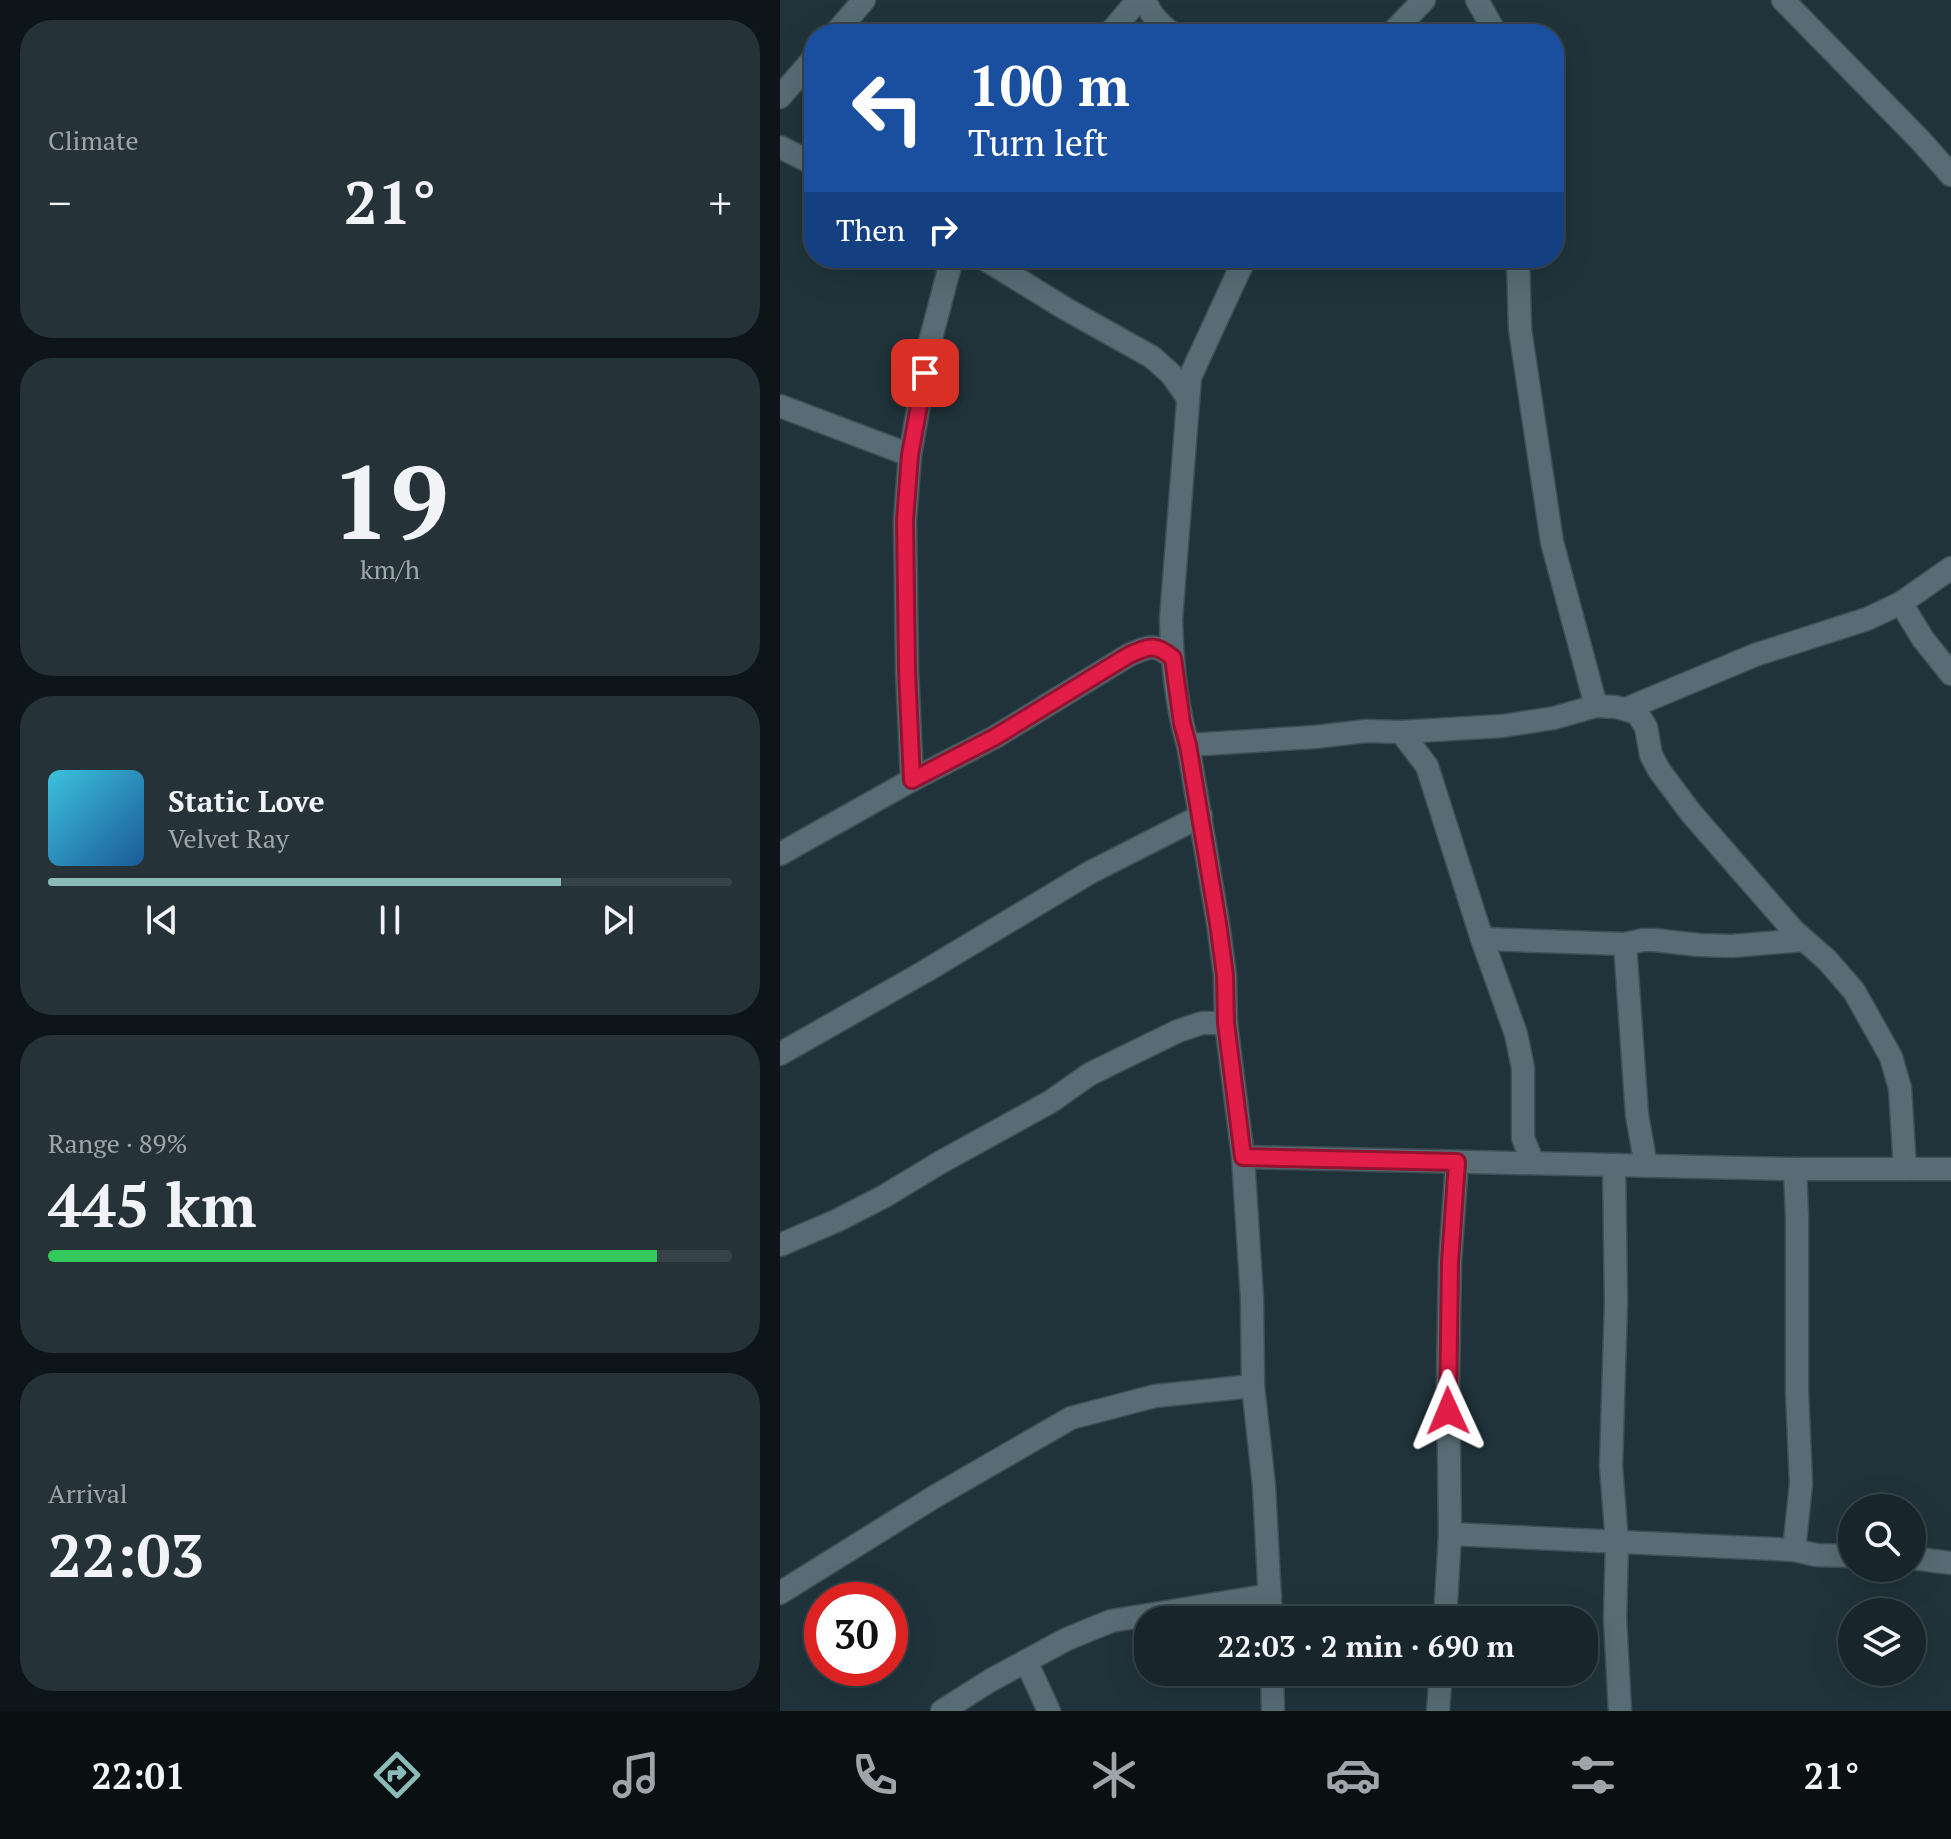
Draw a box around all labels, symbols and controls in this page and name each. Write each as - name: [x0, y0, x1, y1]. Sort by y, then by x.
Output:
- text: 100 m: [968, 48, 1130, 122]
- icon: left: [836, 56, 940, 160]
- text: Turn left: [968, 119, 1108, 166]
- text: Climate: [48, 123, 139, 157]
- text: 21°: [344, 162, 436, 241]
- text: −: [48, 173, 71, 232]
- text: +: [709, 173, 732, 232]
- icon: right: [921, 208, 965, 252]
- text: Then: [836, 210, 905, 250]
- pin: [891, 339, 959, 407]
- icon: arrive: [903, 351, 947, 395]
- text: 19: [331, 431, 449, 569]
- text: km/h: [360, 552, 420, 586]
- text: Static Love: [168, 781, 325, 821]
- text: Velvet Ray: [168, 821, 289, 855]
- icon: previous: [140, 898, 184, 942]
- icon: pause: [368, 898, 412, 942]
- icon: next: [596, 898, 640, 942]
- text: Range · 89%: [48, 1126, 187, 1160]
- text: 445 km: [48, 1165, 256, 1244]
- position arrow: [1406, 1369, 1490, 1453]
- text: Arrival: [48, 1476, 128, 1510]
- map controls: [1838, 1494, 1926, 1686]
- button: search: [1838, 1494, 1926, 1582]
- text: 22:03: [48, 1515, 204, 1594]
- speed limit sign: 30: [804, 1582, 908, 1686]
- button: layers: [1838, 1598, 1926, 1686]
- text: 22:03 · 2 min · 690 m: [1218, 1626, 1514, 1666]
- icon: directions: [369, 1747, 425, 1803]
- icon: music: [608, 1747, 664, 1803]
- icon: phone: [847, 1747, 903, 1803]
- icon: climate: [1086, 1747, 1142, 1803]
- icon: car: [1325, 1747, 1381, 1803]
- icon: filters: [1565, 1747, 1621, 1803]
- text: 22:01: [92, 1752, 185, 1799]
- text: 21°: [1804, 1752, 1859, 1799]

